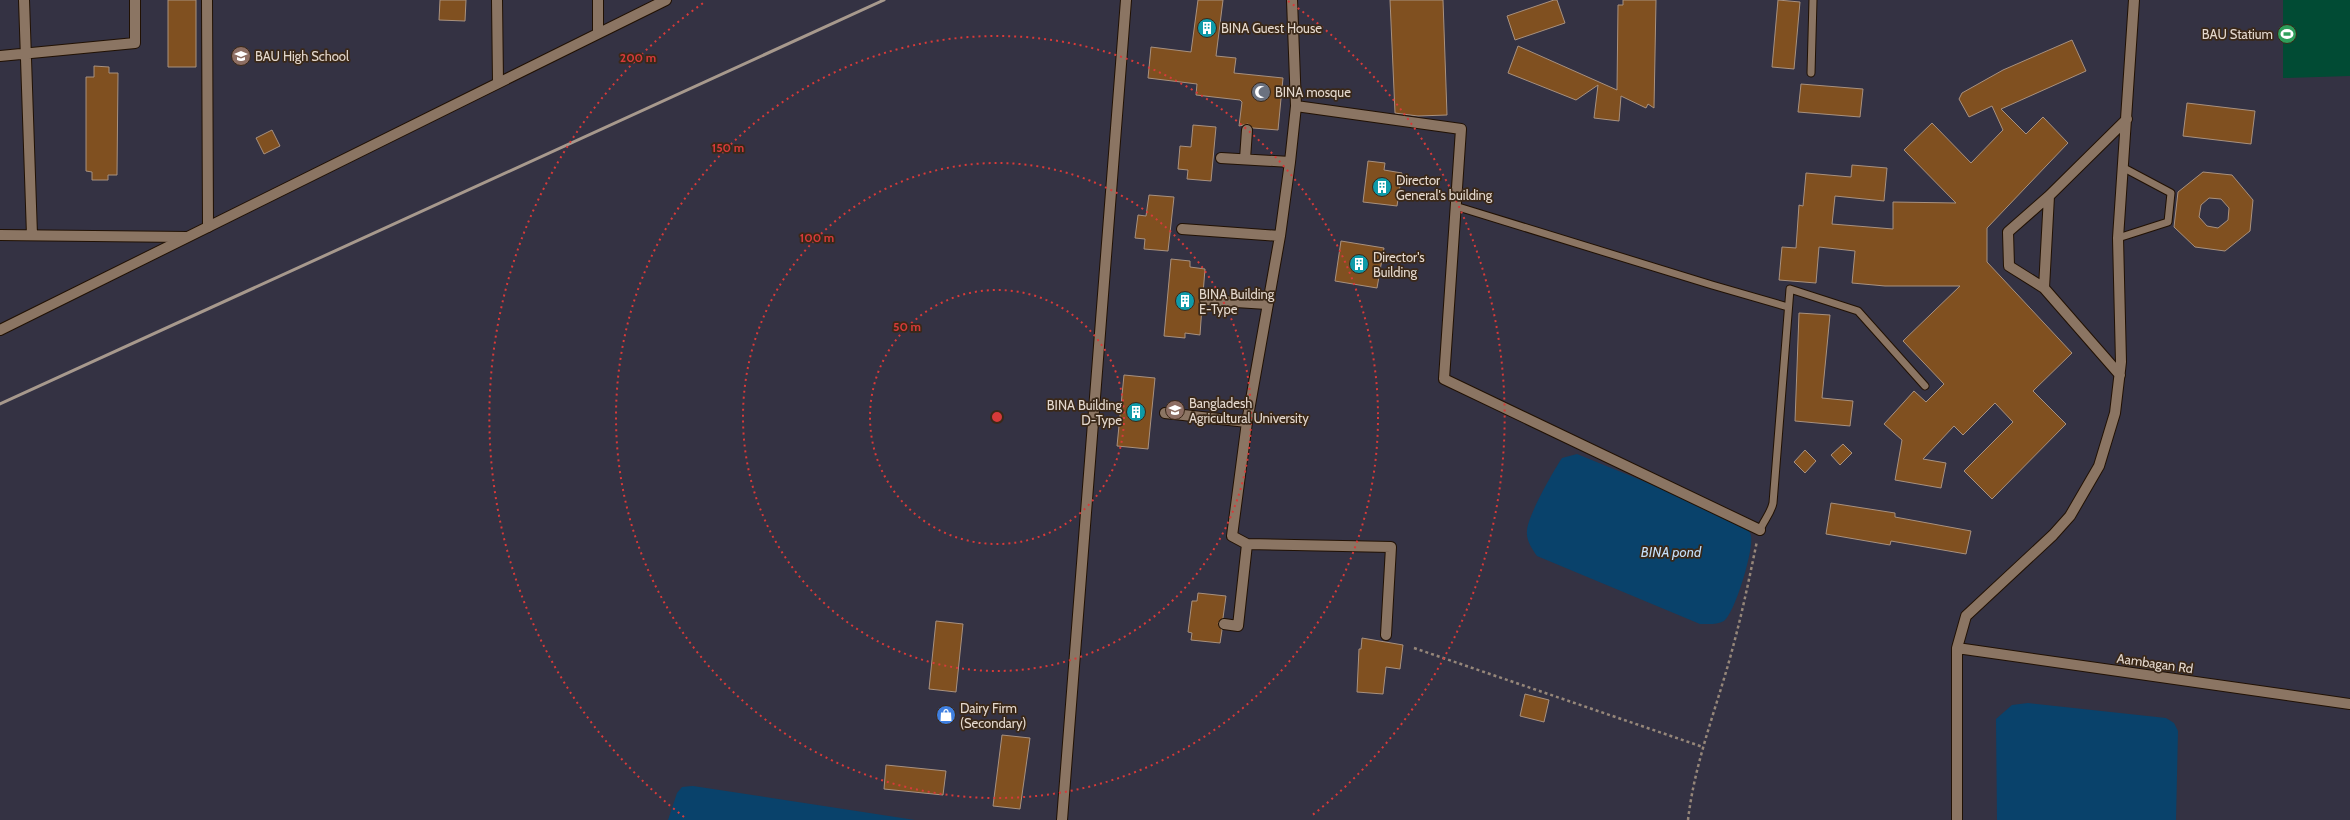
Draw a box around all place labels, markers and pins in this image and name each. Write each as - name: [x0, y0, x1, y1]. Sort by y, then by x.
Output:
- building icon: BINA Guest House: [1196, 17, 1218, 39]
- place label: BINA Guest House: [1221, 20, 1322, 36]
- sports icon: BAU Statium: [2276, 23, 2298, 45]
- place label: BAU Statium: [2202, 26, 2273, 42]
- school or university icon: BAU High School: [230, 45, 252, 67]
- place label: BAU High School: [255, 48, 349, 64]
- mosque icon: BINA mosque: [1250, 81, 1272, 103]
- place label: BINA mosque: [1275, 84, 1351, 100]
- place label: Director General's building: [1396, 172, 1493, 203]
- building icon: Director General's building: [1371, 176, 1393, 198]
- place label: Director's Building: [1373, 249, 1425, 280]
- building icon: Director's Building: [1348, 253, 1370, 275]
- place label: BINA Building E-Type: [1199, 286, 1275, 317]
- building icon: BINA Building E-Type: [1174, 290, 1196, 312]
- place label: Bangladesh Agricultural University: [1189, 395, 1309, 426]
- place label: BINA Building D-Type: [1047, 397, 1123, 428]
- school or university icon: Bangladesh Agricultural University: [1164, 399, 1186, 421]
- building icon: BINA Building D-Type: [1125, 401, 1147, 423]
- centre of rings: [990, 410, 1004, 424]
- place label: Dairy Firm (Secondary): [960, 700, 1026, 731]
- shop icon: Dairy Firm (Secondary): [935, 704, 957, 726]

